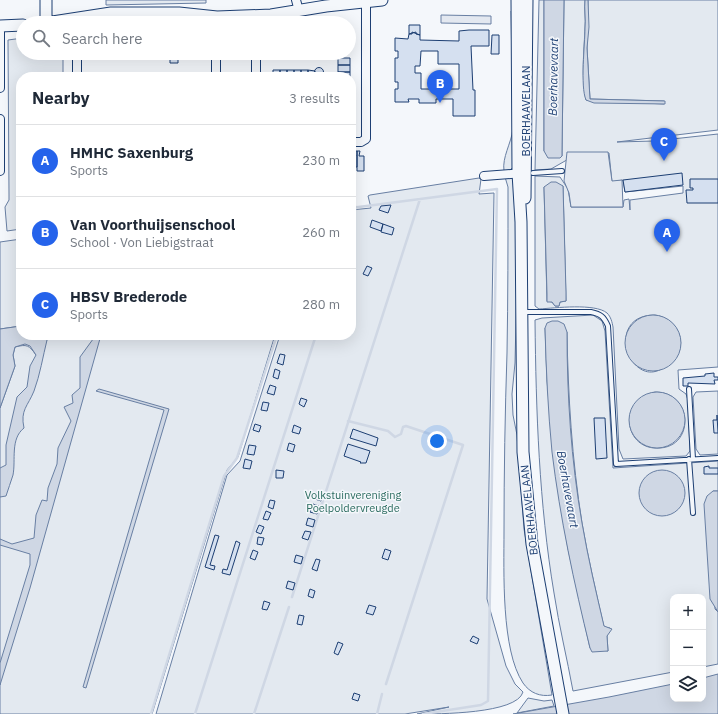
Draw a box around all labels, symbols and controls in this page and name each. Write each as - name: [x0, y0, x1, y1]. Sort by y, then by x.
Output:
- search box: [16, 16, 356, 60]
- icon: search: [30, 27, 52, 49]
- text: Search here: [62, 29, 142, 48]
- water label: Boerhavevaart: [545, 37, 561, 116]
- street label: BOERHAAVELAAN: [519, 66, 533, 156]
- pin: B: [427, 70, 453, 103]
- text: Nearby: [32, 87, 90, 109]
- text: 3 results: [289, 90, 340, 107]
- pin: C: [651, 128, 677, 161]
- text: HMHC Saxenburg: [70, 143, 193, 162]
- text: A: [41, 152, 49, 169]
- text: 230 m: [302, 152, 340, 169]
- text: Sports: [70, 162, 108, 179]
- text: Van Voorthuijsenschool: [70, 215, 235, 234]
- pin: A: [654, 219, 680, 252]
- text: B: [41, 224, 49, 241]
- text: 260 m: [302, 224, 340, 241]
- text: School · Von Liebigstraat: [70, 234, 214, 251]
- text: HBSV Brederode: [70, 287, 187, 306]
- text: C: [41, 296, 49, 313]
- text: 280 m: [302, 296, 340, 313]
- text: Sports: [70, 306, 108, 323]
- your location: [427, 431, 447, 451]
- water label: Boerhavevaart: [554, 449, 582, 530]
- street label: BOERHAAVELAAN: [517, 464, 541, 556]
- park label: Volkstuinvereniging Poelpoldervreugde: [305, 488, 401, 515]
- map controls: [670, 594, 706, 702]
- button: +: [670, 594, 706, 630]
- button: −: [670, 630, 706, 666]
- button: layers: [670, 666, 706, 702]

